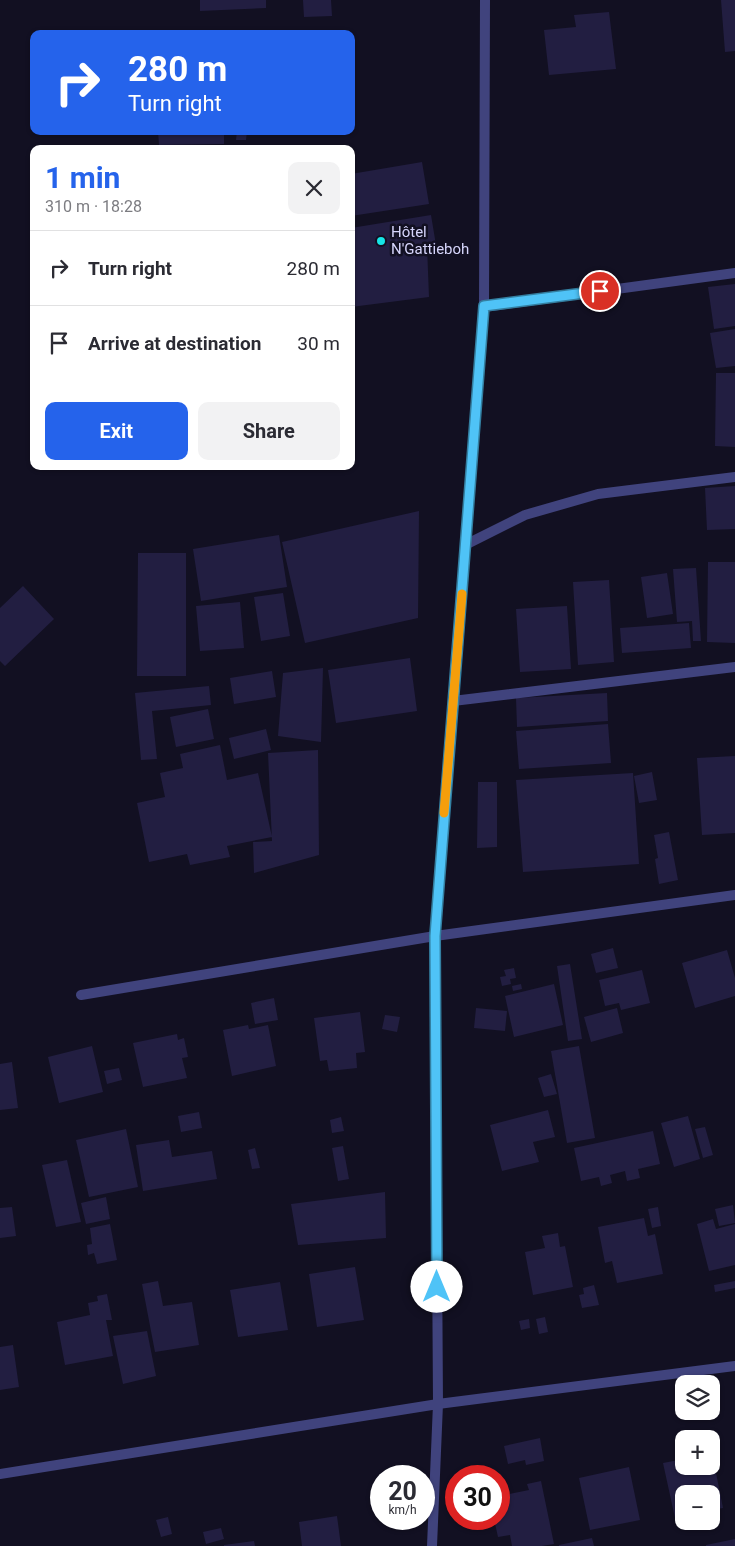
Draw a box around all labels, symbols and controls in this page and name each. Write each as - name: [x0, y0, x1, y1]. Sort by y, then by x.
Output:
- text: 280 m: [128, 49, 227, 90]
- icon: right: [45, 50, 110, 115]
- text: Turn right: [128, 91, 222, 116]
- text: 1 min: [45, 160, 120, 195]
- button: close: [288, 162, 340, 214]
- text: 310 m · 18:28: [45, 197, 142, 216]
- place label: Hôtel N'Gattieboh: [391, 223, 469, 258]
- marker: Hôtel N'Gattieboh: [375, 235, 387, 247]
- icon: right: [45, 254, 73, 282]
- text: Turn right: [88, 257, 172, 280]
- text: 280 m: [287, 257, 340, 280]
- pin: [579, 270, 621, 312]
- icon: arrive: [586, 277, 614, 305]
- icon: arrive: [45, 329, 73, 357]
- text: Arrive at destination: [88, 332, 261, 355]
- text: 30 m: [297, 332, 340, 355]
- button: Exit: [45, 402, 188, 460]
- button: Share: [198, 402, 340, 460]
- position arrow: [410, 1260, 462, 1312]
- map controls: [675, 1375, 720, 1530]
- button: layers: [675, 1375, 720, 1420]
- button: +: [675, 1430, 720, 1475]
- speed limit sign: 30: [445, 1465, 510, 1530]
- text: 20: [388, 1477, 417, 1506]
- button: −: [675, 1485, 720, 1530]
- text: km/h: [388, 1503, 417, 1517]

